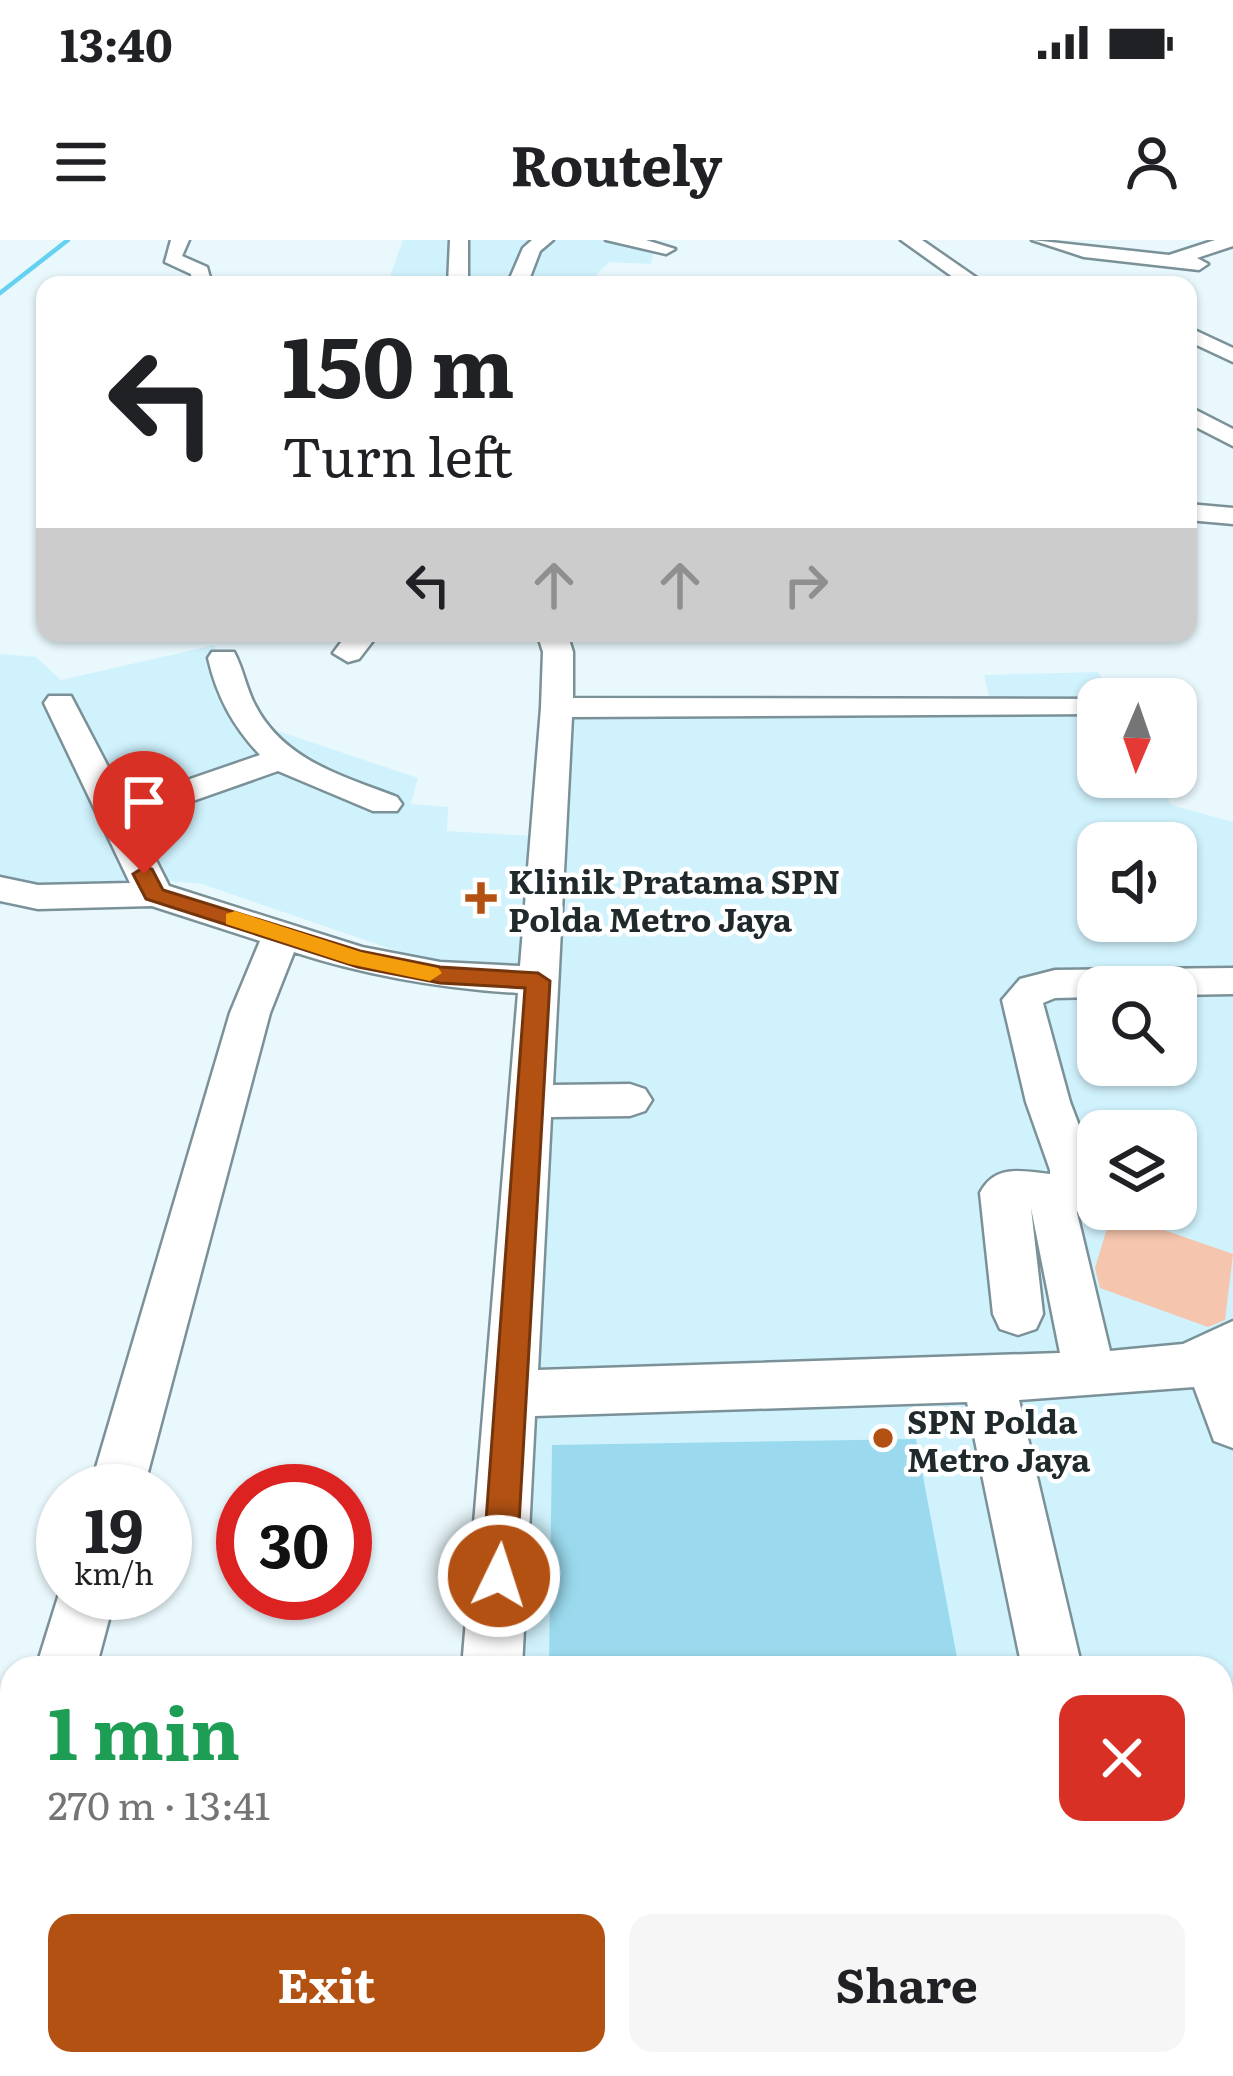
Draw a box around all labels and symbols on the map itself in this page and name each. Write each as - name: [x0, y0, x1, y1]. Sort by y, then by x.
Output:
- north arrow: [1077, 678, 1197, 798]
- pin: [93, 751, 195, 874]
- place label: Klinik Pratama SPN Polda Metro Jaya: [508, 855, 840, 942]
- marker: Klinik Pratama SPN Polda Metro Jaya: [465, 882, 497, 914]
- place label: SPN Polda Metro Jaya: [907, 1395, 1091, 1482]
- marker: SPN Polda Metro Jaya: [870, 1425, 896, 1451]
- speed limit sign: 30: [216, 1464, 372, 1620]
- position arrow: [436, 1513, 562, 1639]

